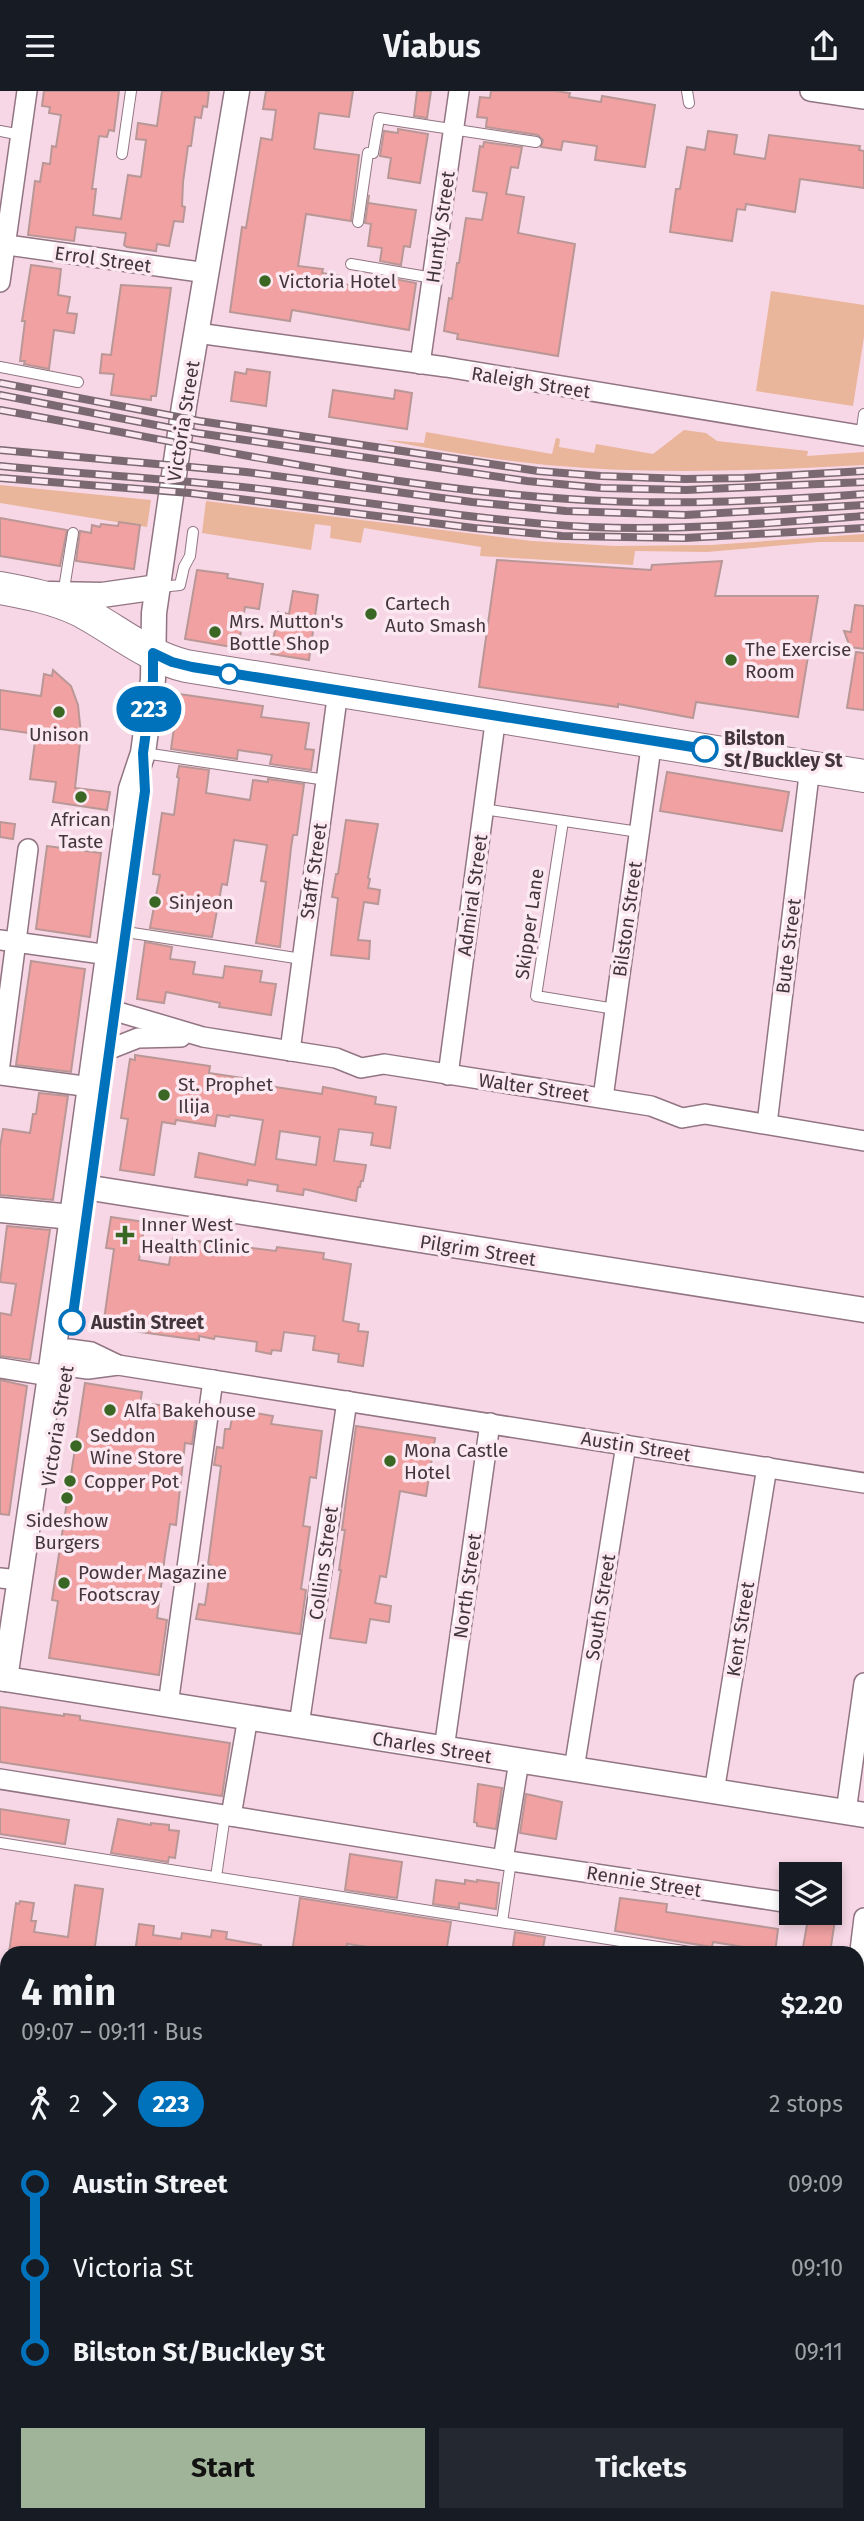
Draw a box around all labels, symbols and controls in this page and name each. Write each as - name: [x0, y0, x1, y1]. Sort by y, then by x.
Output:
- icon: menu: [21, 27, 59, 65]
- text: Viabus: [383, 27, 481, 65]
- icon: share: [805, 27, 843, 65]
- street label: Huntly Street: [421, 169, 460, 285]
- street label: Errol Street: [53, 241, 153, 278]
- place label: Victoria Hotel: [279, 270, 397, 293]
- marker: Victoria Hotel: [257, 273, 273, 289]
- street label: Victoria Street: [163, 359, 204, 483]
- street label: Raleigh Street: [470, 362, 592, 403]
- place label: Cartech Auto Smash: [385, 592, 486, 637]
- marker: Cartech Auto Smash: [363, 606, 379, 622]
- place label: Mrs. Mutton's Bottle Shop: [229, 610, 344, 655]
- marker: Mrs. Mutton's Bottle Shop: [207, 624, 223, 640]
- place label: The Exercise Room: [745, 638, 851, 683]
- marker: The Exercise Room: [723, 652, 739, 668]
- unlabelled marker: [219, 664, 239, 684]
- line badge: 223: [109, 686, 189, 732]
- text: 223: [130, 695, 168, 723]
- marker: Unison: [51, 704, 67, 720]
- place label: Unison: [29, 723, 89, 746]
- place label: Bilston St/Buckley St: [724, 727, 843, 772]
- marker: Bilston St/Buckley St: [692, 736, 718, 762]
- marker: African Taste: [73, 789, 89, 805]
- place label: African Taste: [51, 808, 111, 853]
- street label: Staff Street: [295, 821, 332, 921]
- street label: Admiral Street: [453, 833, 492, 958]
- street label: Bilston Street: [608, 860, 647, 978]
- street label: Skipper Lane: [510, 867, 549, 981]
- place label: Sinjeon: [169, 891, 234, 914]
- marker: Sinjeon: [147, 894, 163, 910]
- street label: Bute Street: [771, 897, 806, 995]
- street label: Walter Street: [477, 1068, 591, 1107]
- place label: St. Prophet Ilija: [178, 1073, 273, 1118]
- marker: St. Prophet Ilija: [156, 1087, 172, 1103]
- place label: Inner West Health Clinic: [141, 1213, 250, 1258]
- marker: Inner West Health Clinic: [115, 1225, 135, 1245]
- street label: Pilgrim Street: [418, 1230, 538, 1271]
- marker: Austin Street: [59, 1309, 85, 1335]
- place label: Austin Street: [90, 1311, 205, 1334]
- street label: Victoria Street: [37, 1364, 78, 1488]
- place label: Alfa Bakehouse: [124, 1399, 256, 1422]
- marker: Alfa Bakehouse: [102, 1402, 118, 1418]
- place label: Seddon Wine Store: [90, 1424, 183, 1469]
- street label: Austin Street: [579, 1426, 693, 1467]
- marker: Seddon Wine Store: [68, 1438, 84, 1454]
- place label: Mona Castle Hotel: [404, 1439, 508, 1484]
- marker: Mona Castle Hotel: [382, 1453, 398, 1469]
- place label: Copper Pot: [84, 1470, 179, 1493]
- marker: Copper Pot: [62, 1473, 78, 1489]
- marker: Sideshow Burgers: [59, 1490, 75, 1506]
- street label: Collins Street: [304, 1505, 343, 1621]
- place label: Sideshow Burgers: [26, 1509, 108, 1554]
- street label: North Street: [449, 1532, 486, 1640]
- street label: South Street: [581, 1552, 620, 1662]
- place label: Powder Magazine Footscray: [78, 1561, 227, 1606]
- marker: Powder Magazine Footscray: [56, 1575, 72, 1591]
- street label: Kent Street: [722, 1580, 759, 1678]
- street label: Charles Street: [371, 1727, 493, 1768]
- street label: Rennie Street: [585, 1861, 703, 1902]
- map controls: [779, 1862, 842, 1925]
- button: layers: [779, 1862, 842, 1925]
- text: 4 min: [21, 1969, 116, 2015]
- text: $2.20: [781, 1990, 843, 2021]
- text: 09:07 – 09:11 · Bus: [21, 2018, 203, 2046]
- icon: walk: [21, 2085, 59, 2123]
- icon: forward: [90, 2085, 128, 2123]
- text: 2: [69, 2090, 80, 2118]
- text: 223: [152, 2090, 190, 2118]
- text: 2 stops: [769, 2090, 843, 2118]
- text: Austin Street: [73, 2169, 228, 2200]
- text: 09:09: [788, 2170, 843, 2198]
- text: Victoria St: [73, 2253, 193, 2284]
- text: 09:10: [791, 2254, 843, 2282]
- text: Bilston St/Buckley St: [73, 2337, 325, 2368]
- text: 09:11: [794, 2338, 843, 2366]
- button: Start: [21, 2428, 425, 2508]
- button: Tickets: [439, 2428, 843, 2508]

